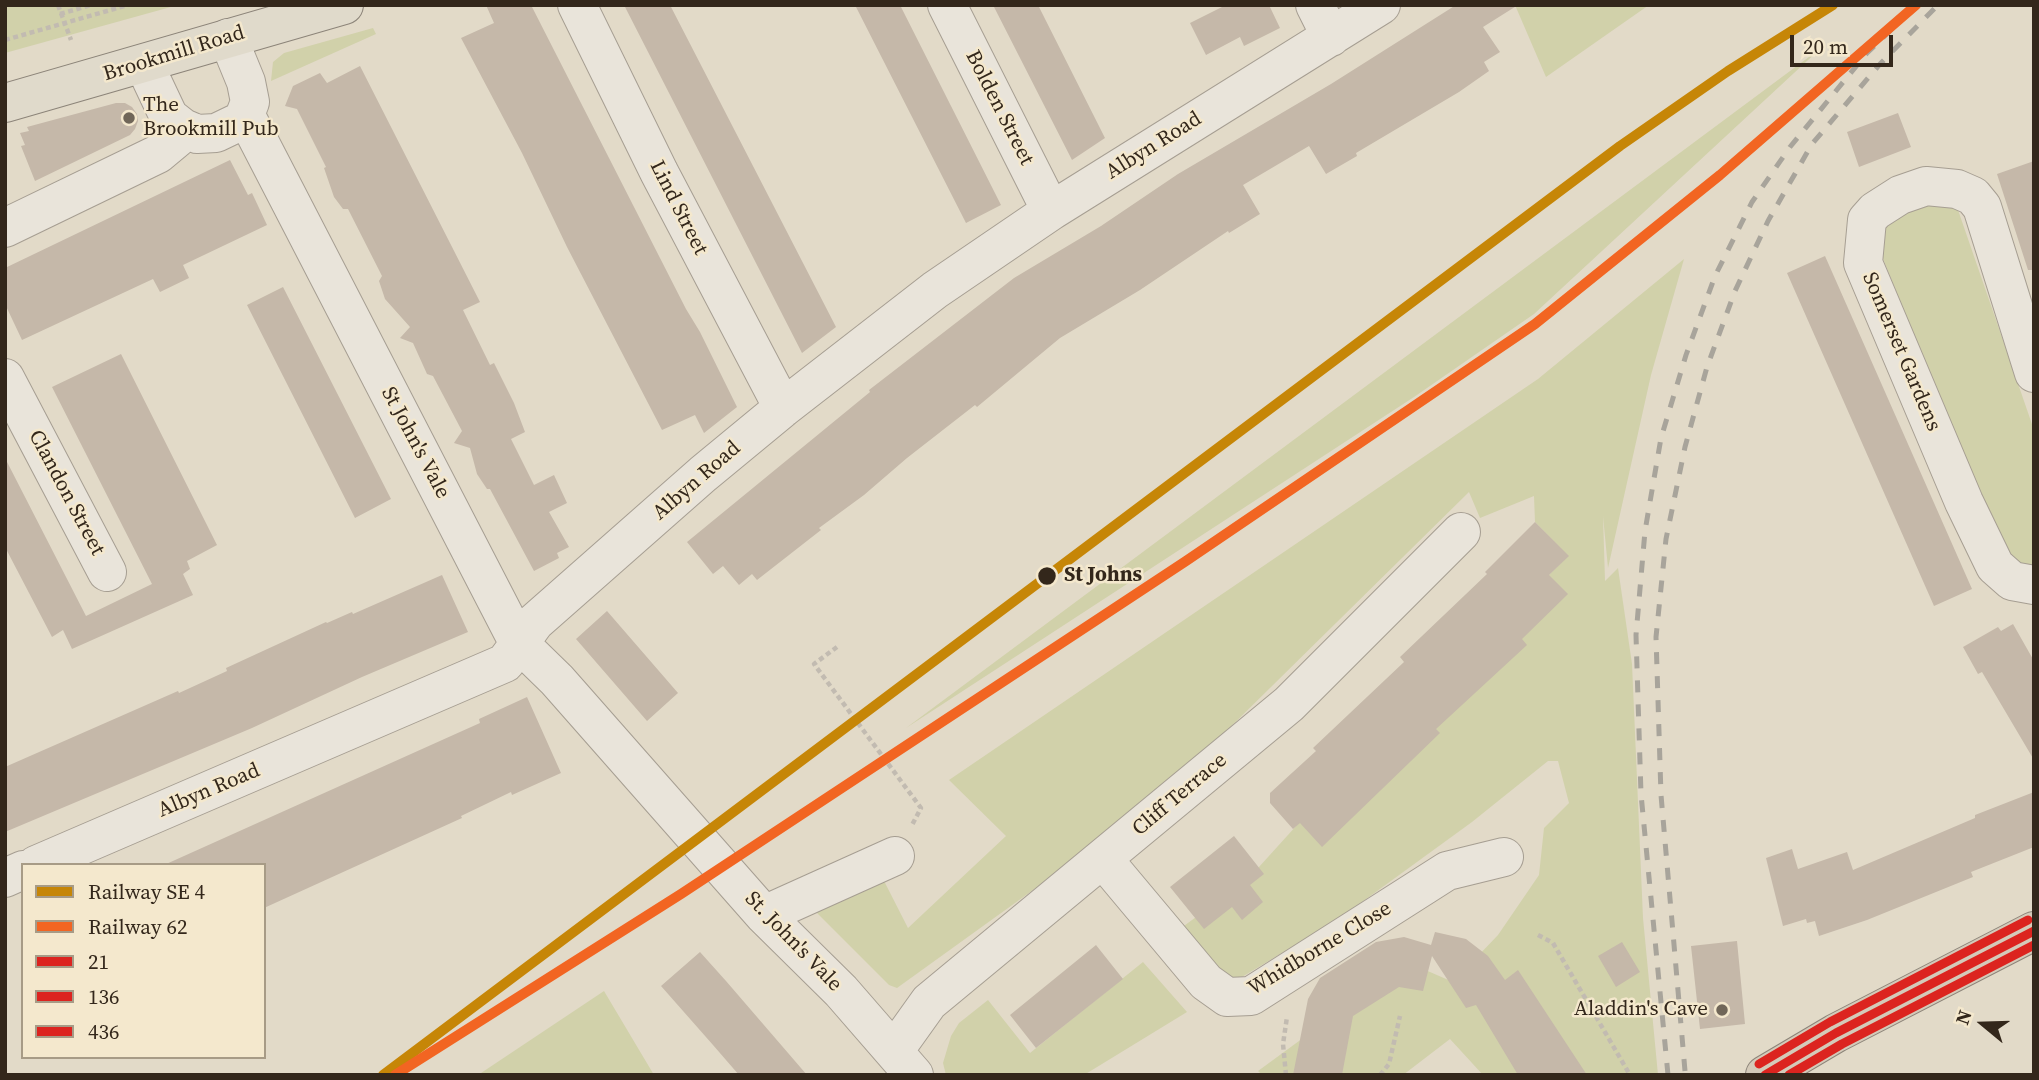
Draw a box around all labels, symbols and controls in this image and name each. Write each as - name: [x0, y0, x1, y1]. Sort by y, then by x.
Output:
- street label: Brookmill Road: [100, 21, 248, 87]
- scale bar: [1794, 21, 1897, 65]
- text: 20 m: [1803, 32, 1848, 61]
- street label: Bolden Street: [959, 46, 1039, 170]
- place label: The Brookmill Pub: [143, 93, 279, 143]
- street label: Albyn Road: [1102, 107, 1206, 185]
- marker: The Brookmill Pub: [121, 110, 137, 126]
- street label: Lind Street: [643, 157, 713, 259]
- street label: Somerset Gardens: [1856, 269, 1946, 435]
- street label: St John's Vale: [375, 383, 455, 503]
- street label: Clandon Street: [22, 426, 110, 560]
- street label: Albyn Road: [648, 436, 746, 526]
- place label: St Johns: [1064, 563, 1142, 589]
- marker: St Johns: [1036, 565, 1058, 587]
- street label: Cliff Terrace: [1128, 748, 1232, 842]
- street label: Albyn Road: [154, 758, 264, 824]
- legend: [21, 863, 266, 1059]
- text: Railway SE 4: [88, 877, 205, 906]
- street label: St. John's Vale: [739, 887, 847, 997]
- street label: Whidborne Close: [1244, 896, 1396, 1002]
- text: Railway 62: [88, 912, 188, 941]
- text: 21: [88, 947, 109, 976]
- text: 136: [88, 982, 120, 1011]
- north arrow: [1948, 989, 2018, 1059]
- place label: Aladdin's Cave: [1574, 997, 1708, 1023]
- marker: Aladdin's Cave: [1714, 1002, 1730, 1018]
- text: N: [1949, 1006, 1978, 1028]
- text: 436: [88, 1017, 120, 1046]

